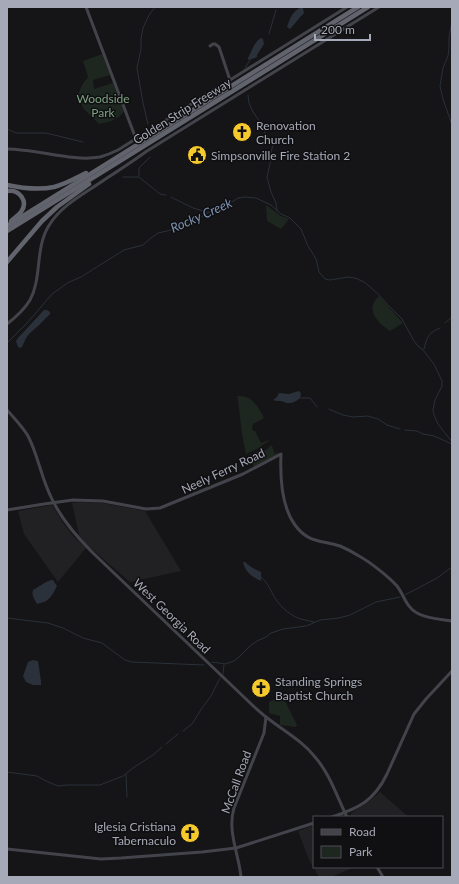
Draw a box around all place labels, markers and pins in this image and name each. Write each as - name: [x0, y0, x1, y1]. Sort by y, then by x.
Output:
- place label: Renovation Church: [256, 118, 316, 147]
- church icon: Renovation Church: [231, 121, 253, 143]
- public building icon: Simpsonville Fire Station 2: [186, 144, 208, 166]
- place label: Simpsonville Fire Station 2: [211, 148, 350, 163]
- place label: Standing Springs Baptist Church: [275, 674, 362, 703]
- church icon: Standing Springs Baptist Church: [250, 677, 272, 699]
- place label: Iglesia Cristiana Tabernaculo: [94, 819, 176, 848]
- church icon: Iglesia Cristiana Tabernaculo: [179, 822, 201, 844]

